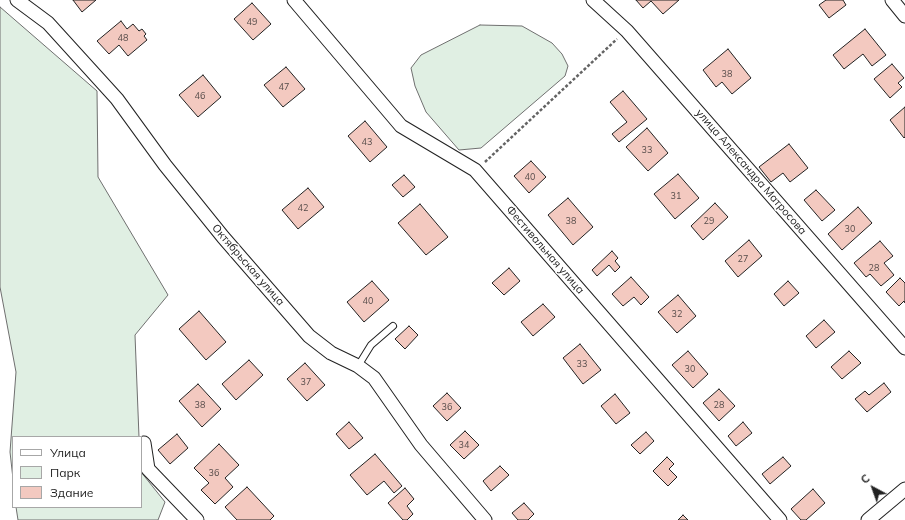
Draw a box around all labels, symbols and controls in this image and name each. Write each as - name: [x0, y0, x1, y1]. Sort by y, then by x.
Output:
- house number: 49: [247, 17, 257, 27]
- house number: 48: [118, 33, 128, 43]
- house number: 38: [722, 69, 732, 79]
- house number: 47: [279, 82, 289, 92]
- house number: 46: [195, 91, 205, 101]
- street label: улица Александра Матросова: [693, 106, 809, 238]
- house number: 43: [362, 137, 372, 147]
- house number: 33: [642, 145, 652, 155]
- house number: 40: [525, 172, 535, 182]
- house number: 31: [671, 191, 681, 201]
- house number: 42: [298, 203, 308, 213]
- street label: Фестивальная улица: [503, 203, 587, 297]
- house number: 38: [566, 216, 576, 226]
- house number: 29: [704, 216, 714, 226]
- street label: Октябрьская улица: [209, 222, 287, 308]
- house number: 30: [845, 224, 855, 234]
- house number: 27: [738, 254, 748, 264]
- house number: 28: [869, 263, 879, 273]
- house number: 40: [363, 296, 373, 306]
- house number: 32: [672, 309, 682, 319]
- house number: 33: [577, 359, 587, 369]
- house number: 30: [685, 364, 695, 374]
- house number: 37: [301, 377, 311, 387]
- house number: 38: [195, 400, 205, 410]
- house number: 28: [714, 400, 724, 410]
- house number: 36: [442, 402, 452, 412]
- legend: [12, 436, 142, 508]
- house number: 34: [459, 440, 469, 450]
- text: Улица: [50, 445, 86, 460]
- text: Парк: [50, 465, 80, 480]
- house number: 36: [209, 468, 219, 478]
- north arrow: [853, 468, 893, 508]
- text: С: [858, 471, 873, 487]
- text: Здание: [50, 485, 93, 500]

